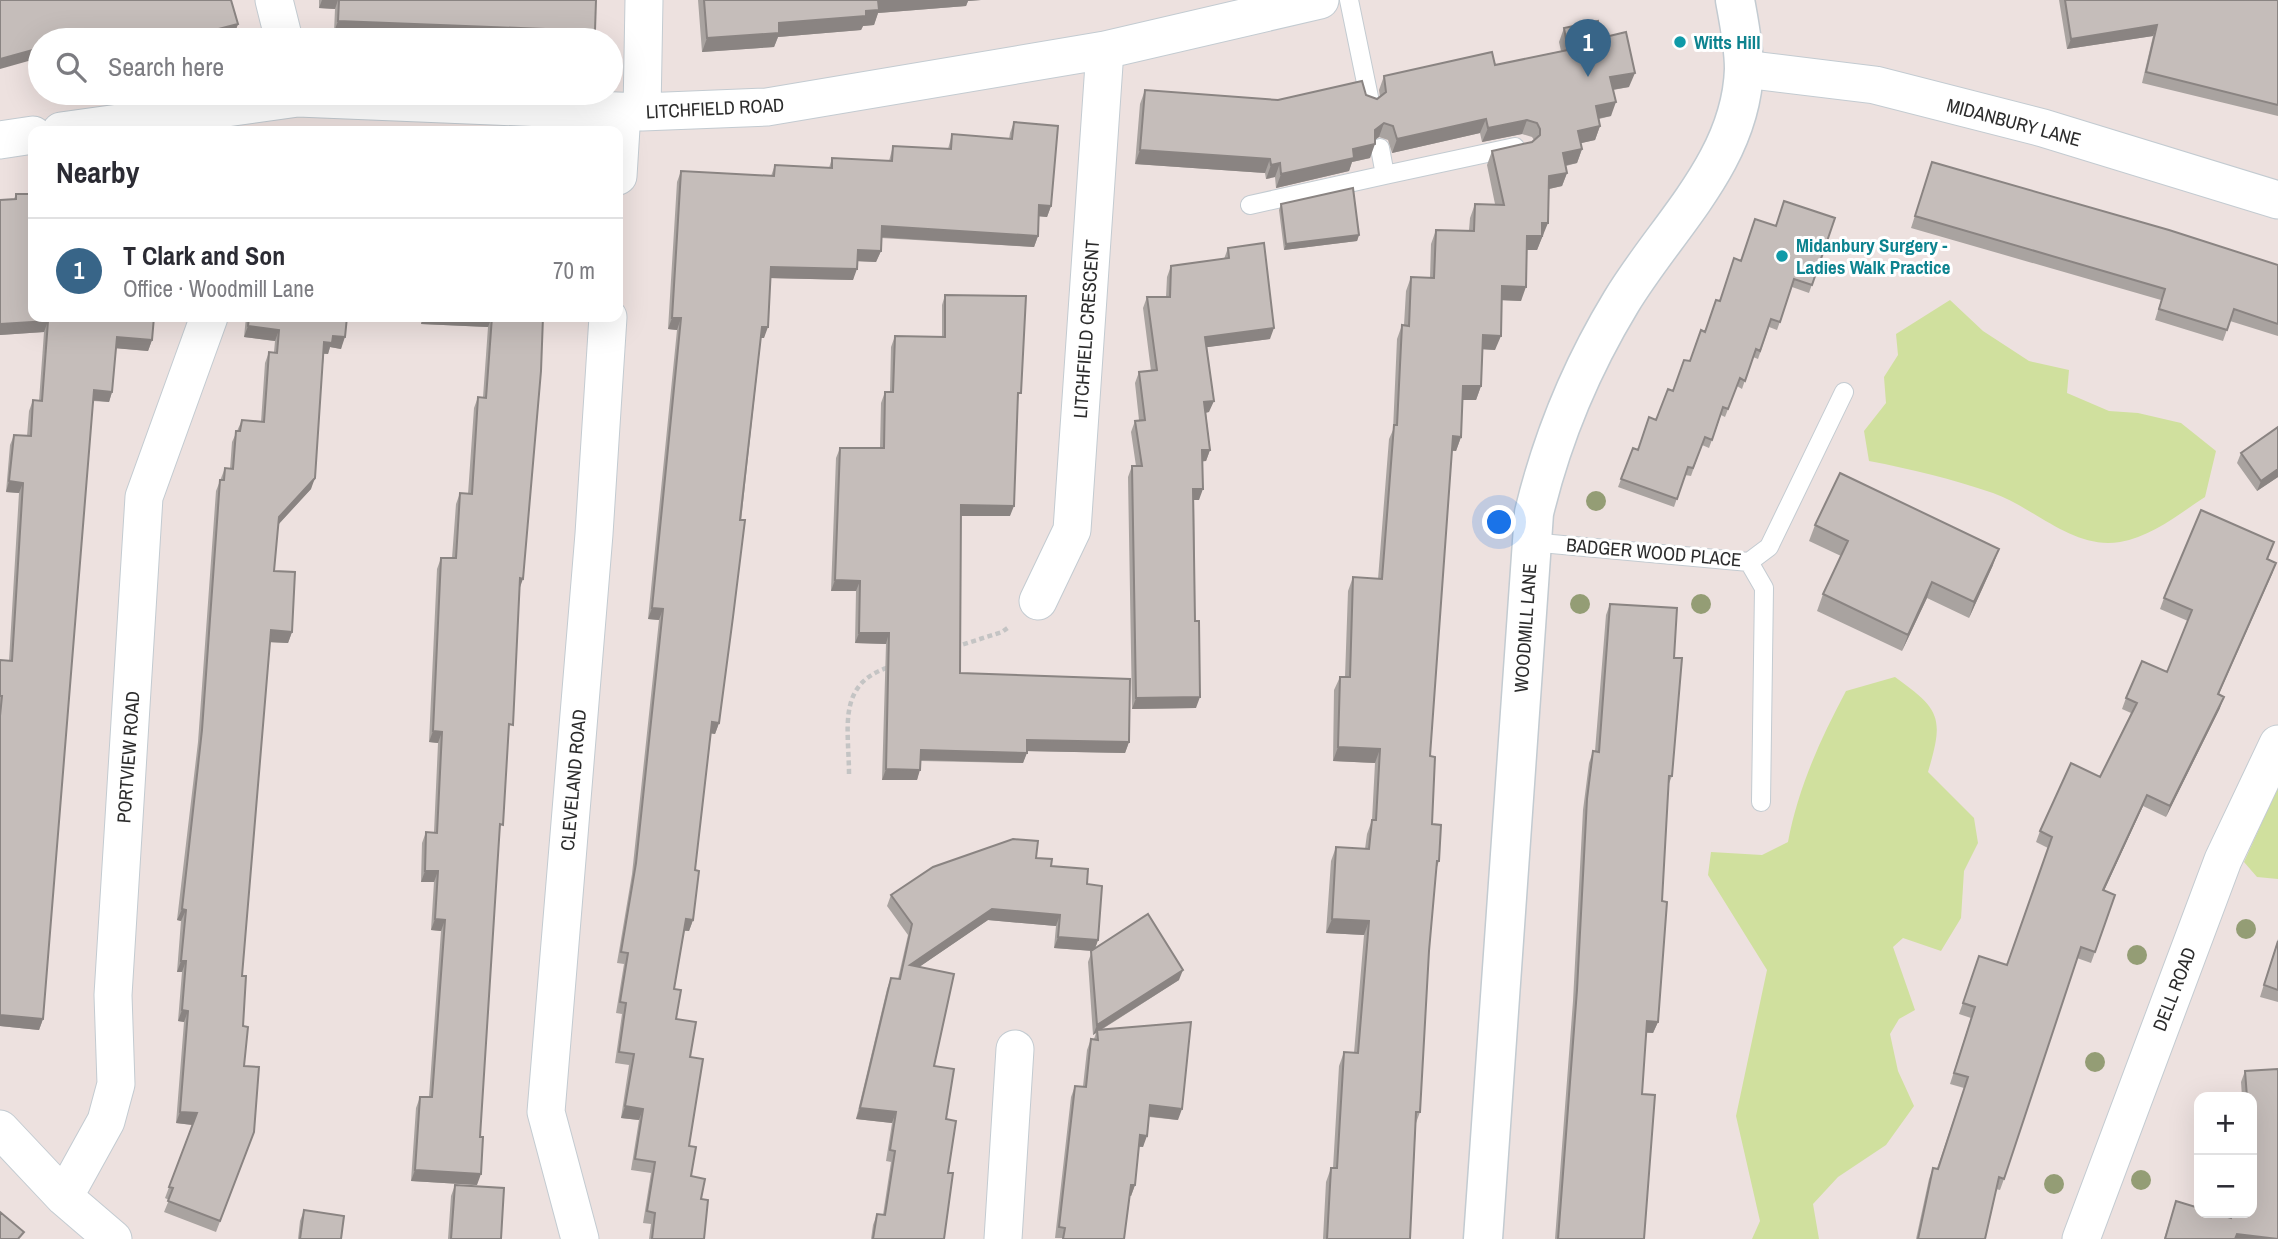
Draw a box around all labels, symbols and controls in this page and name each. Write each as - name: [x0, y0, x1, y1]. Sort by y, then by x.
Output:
- pin: 1: [1565, 19, 1611, 77]
- search box: [28, 28, 623, 105]
- place label: Witts Hill: [1694, 29, 1761, 55]
- marker: Witts Hill: [1672, 34, 1688, 50]
- icon: search: [52, 48, 90, 86]
- text: Search here: [108, 49, 224, 84]
- street label: LITCHFIELD ROAD: [645, 91, 785, 125]
- street label: MIDANBURY LANE: [1944, 92, 2084, 152]
- text: Nearby: [56, 152, 139, 192]
- place label: Midanbury Surgery - Ladies Walk Practice: [1796, 232, 1951, 280]
- text: T Clark and Son: [123, 238, 285, 273]
- street label: LITCHFIELD CRESCENT: [1067, 238, 1105, 419]
- marker: Midanbury Surgery - Ladies Walk Practice: [1774, 248, 1790, 264]
- text: 1: [74, 255, 84, 286]
- text: 70 m: [553, 255, 595, 286]
- text: Office · Woodmill Lane: [123, 273, 314, 304]
- your location: [1482, 505, 1516, 539]
- street label: BADGER WOOD PLACE: [1565, 531, 1743, 573]
- street label: WOODMILL LANE: [1508, 563, 1542, 693]
- street label: PORTVIEW ROAD: [110, 690, 146, 824]
- street label: CLEVELAND ROAD: [554, 708, 592, 852]
- street label: DELL ROAD: [2146, 943, 2202, 1035]
- map controls: [2194, 1092, 2257, 1218]
- button: +: [2194, 1092, 2257, 1155]
- button: −: [2194, 1155, 2257, 1218]

